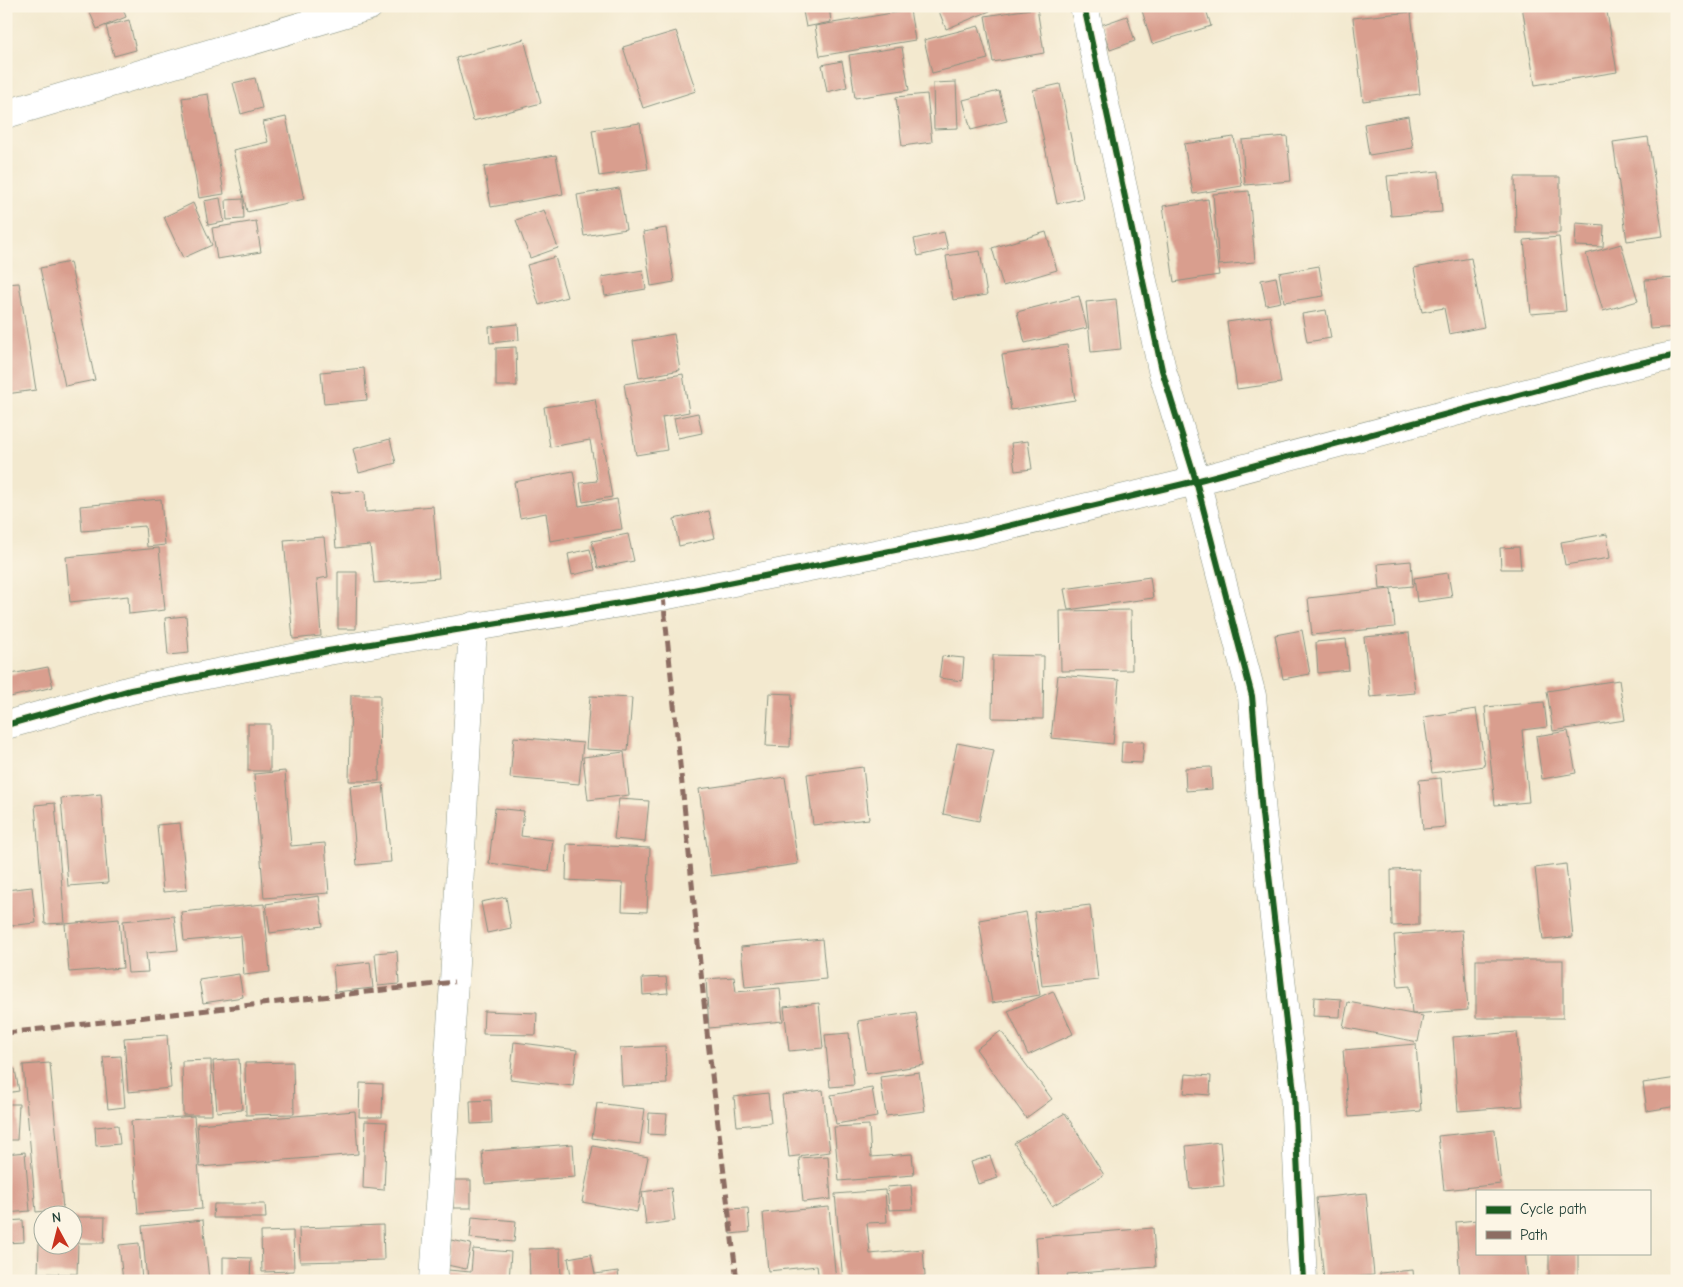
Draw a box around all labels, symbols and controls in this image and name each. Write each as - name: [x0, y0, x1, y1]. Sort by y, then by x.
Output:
- legend: [1476, 1190, 1650, 1254]
- text: Cycle path: [1520, 1200, 1587, 1218]
- north arrow: [32, 1204, 82, 1254]
- text: N: [51, 1209, 62, 1227]
- text: Path: [1520, 1226, 1548, 1244]

